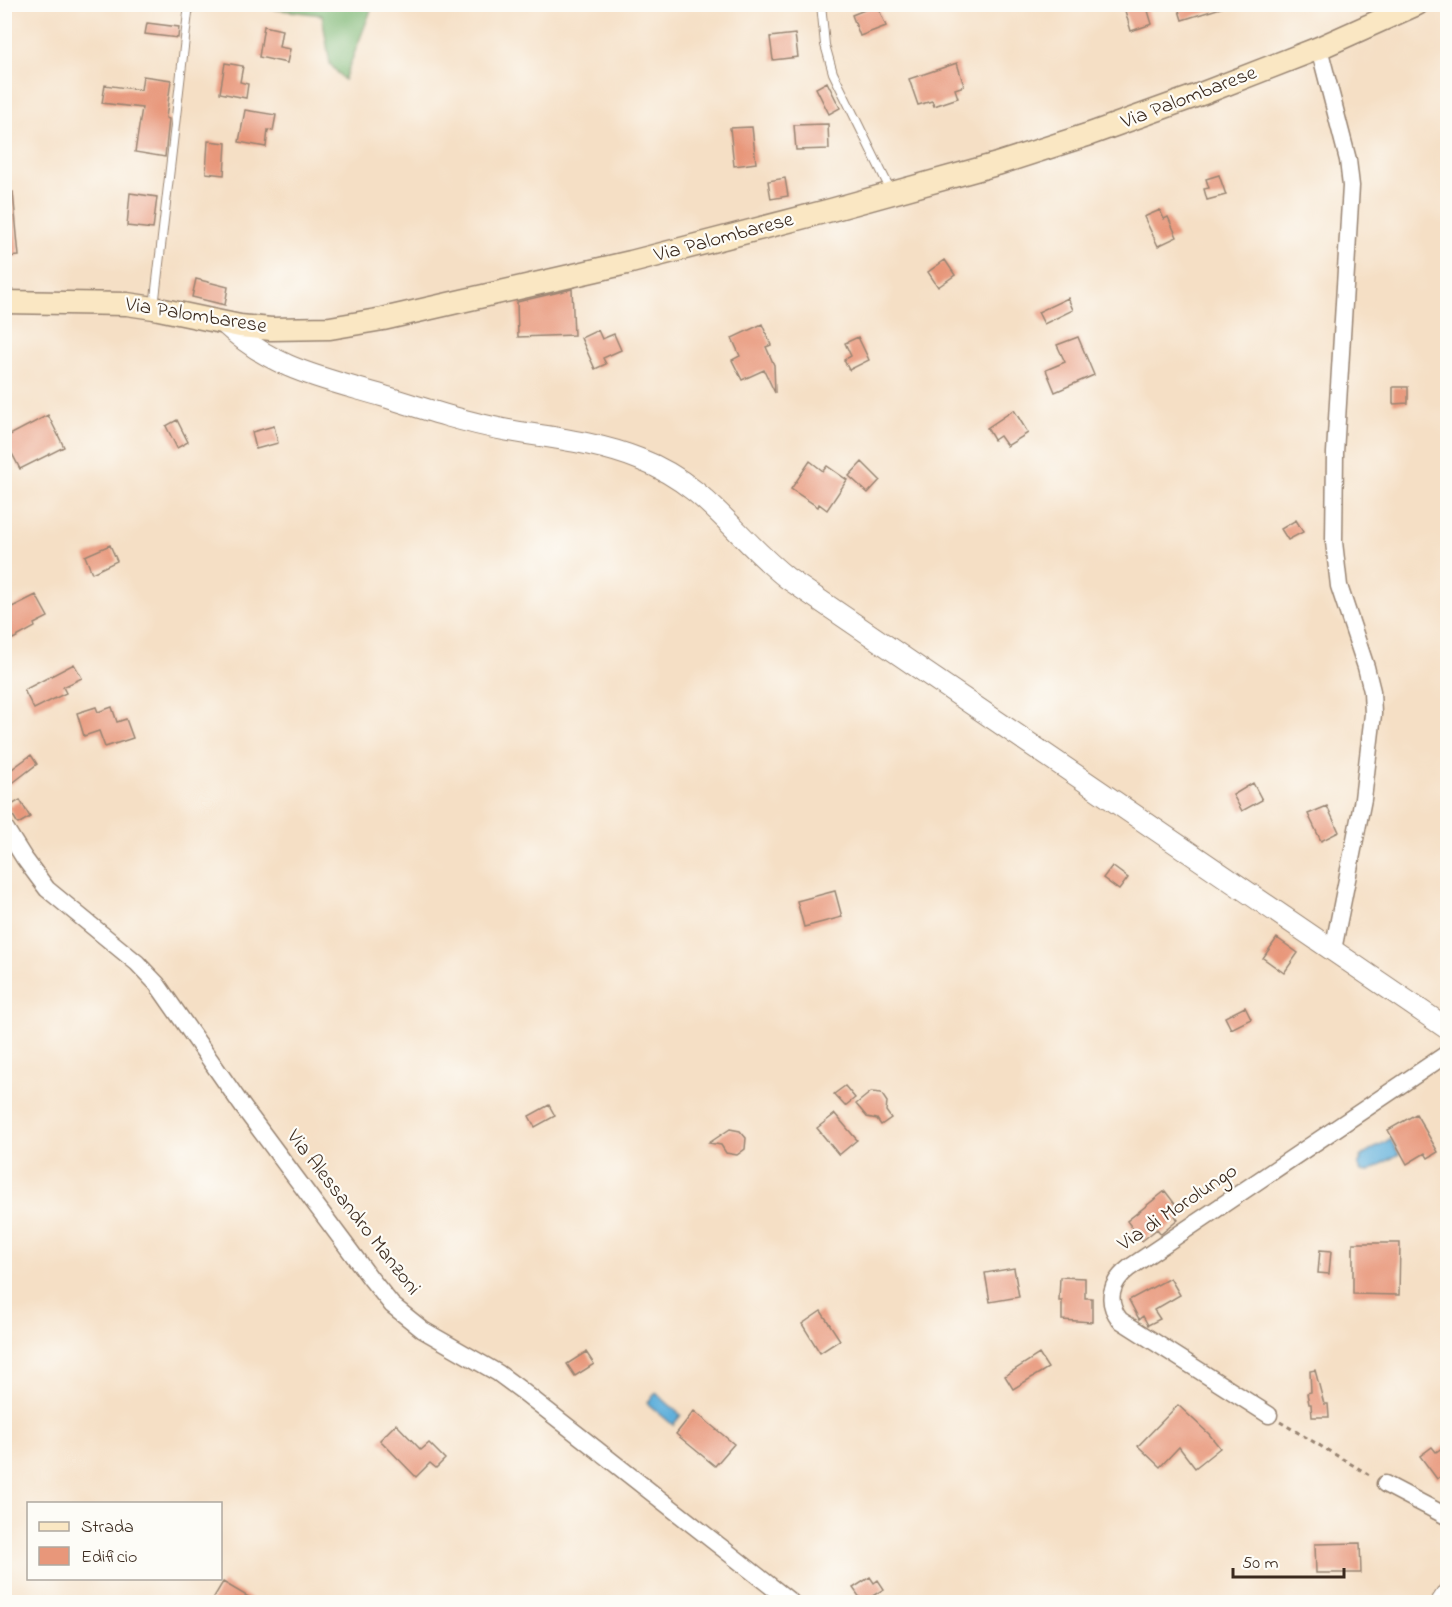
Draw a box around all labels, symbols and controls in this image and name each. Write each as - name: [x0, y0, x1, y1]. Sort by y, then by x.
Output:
- street label: Via Palombarese: [1116, 58, 1262, 138]
- street label: Via Palombarese: [650, 205, 797, 271]
- street label: Via Palombarese: [122, 290, 269, 342]
- street label: Via Alessandro Manzoni: [278, 1123, 427, 1302]
- street label: Via di Morolungo: [1111, 1157, 1245, 1261]
- legend: [27, 1502, 222, 1580]
- text: Strada: [81, 1515, 134, 1541]
- scale bar: [1233, 1541, 1344, 1579]
- text: Edificio: [81, 1545, 137, 1571]
- text: 50 m: [1242, 1551, 1279, 1577]

